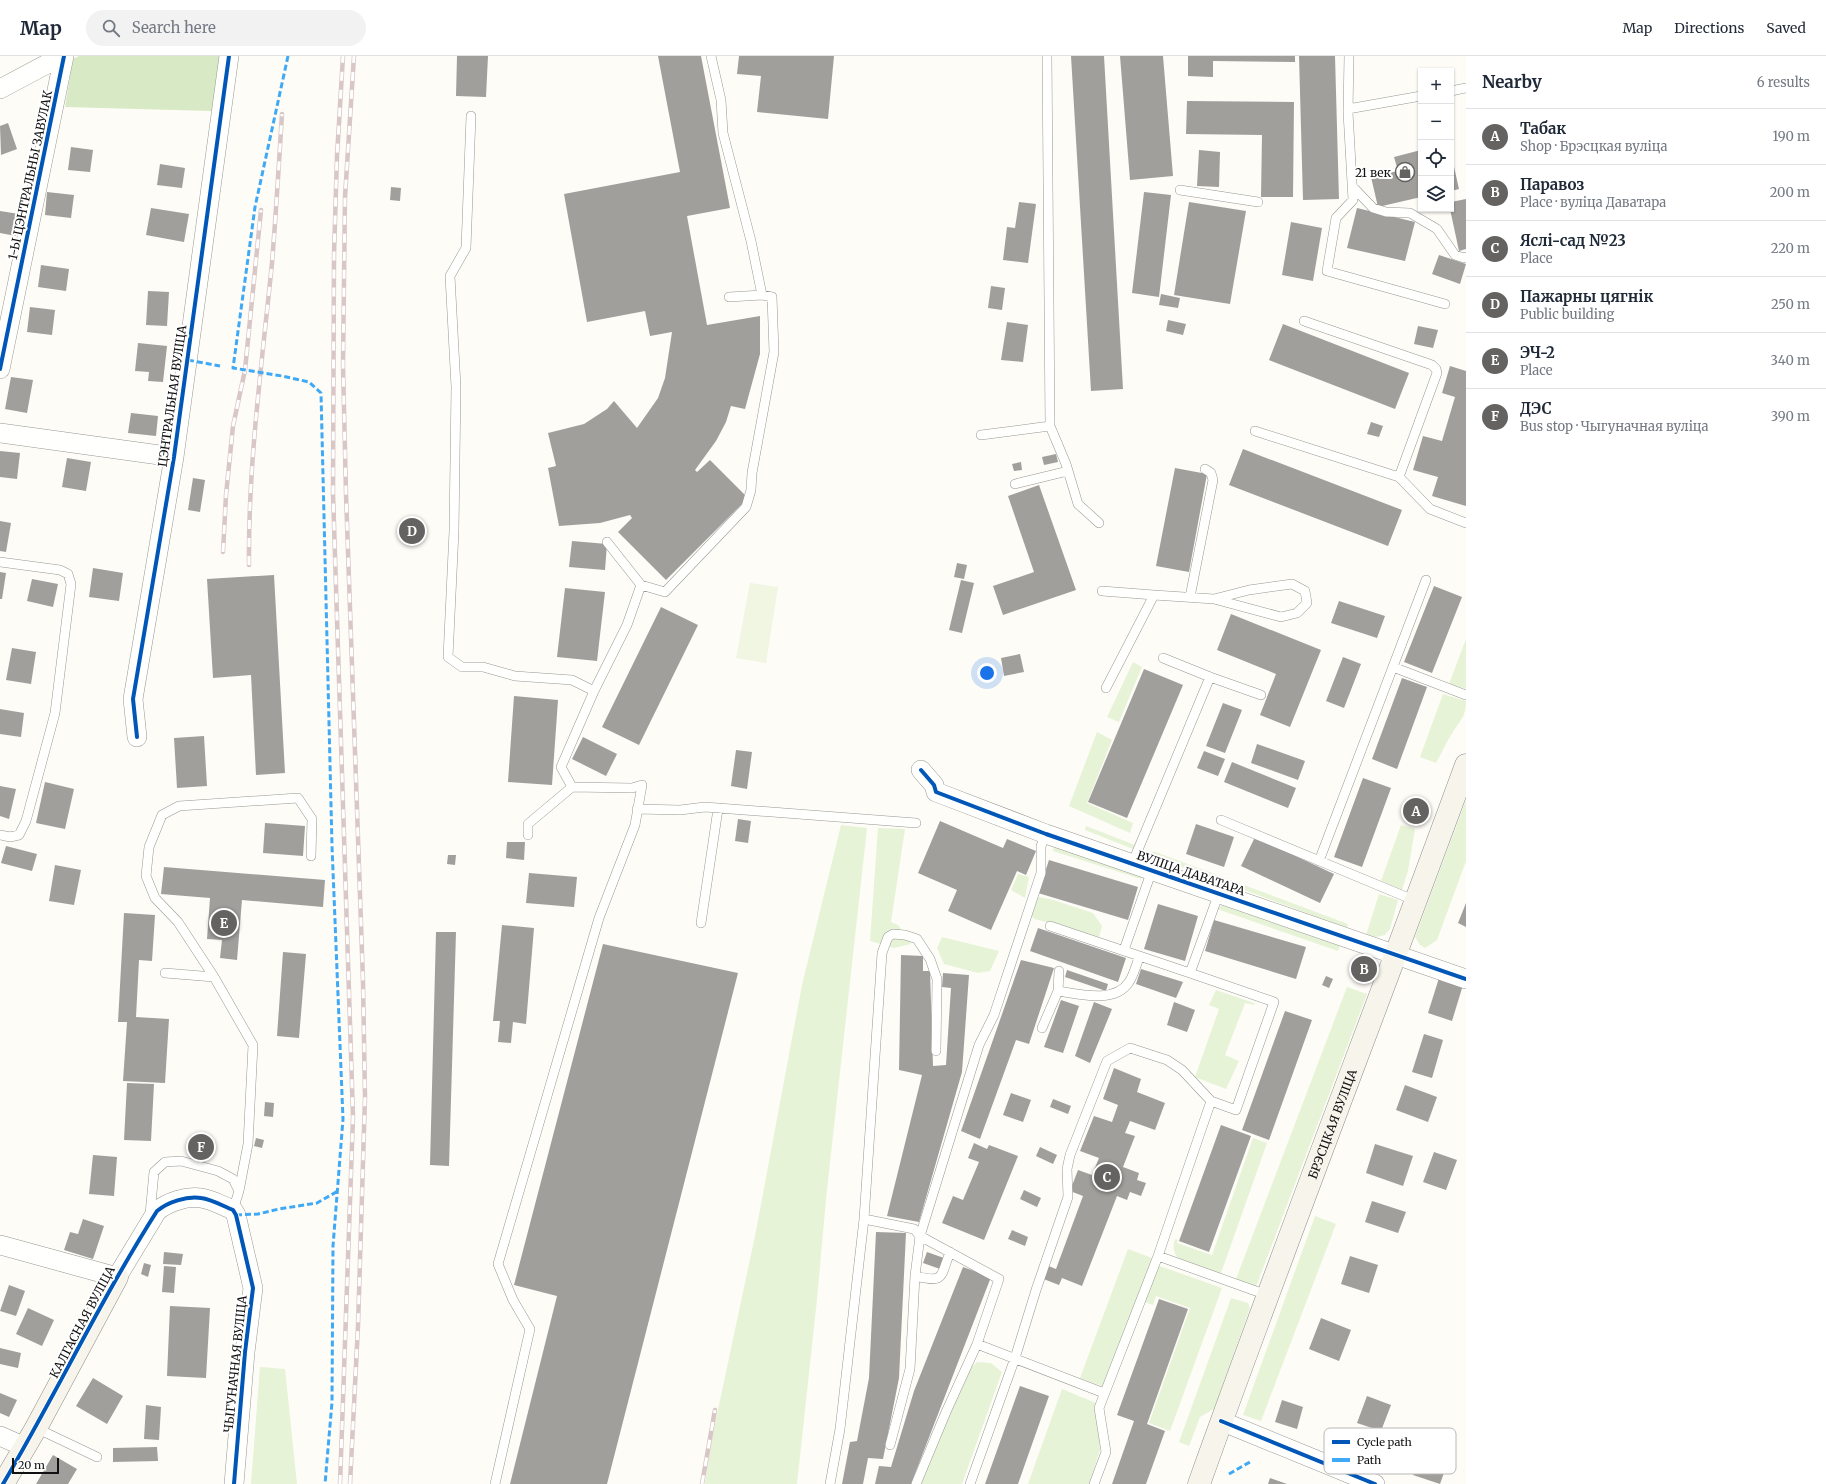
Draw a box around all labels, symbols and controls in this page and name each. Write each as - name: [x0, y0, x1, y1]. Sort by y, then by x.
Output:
- search box: [86, 10, 366, 46]
- text: Map: [20, 16, 62, 40]
- icon: search: [100, 17, 122, 39]
- text: Search here: [132, 18, 216, 37]
- text: Map: [1622, 19, 1652, 37]
- text: Directions: [1674, 19, 1744, 37]
- text: Saved: [1766, 19, 1806, 37]
- map controls: [1418, 68, 1454, 212]
- button: +: [1418, 68, 1454, 104]
- text: Nearby: [1482, 71, 1542, 93]
- text: 6 results: [1757, 74, 1810, 91]
- street label: 1-Ы ЦЭНТРАЛЬНЫ ЗАВУЛАК: [5, 88, 55, 261]
- button: −: [1418, 104, 1454, 140]
- text: Табак: [1520, 119, 1566, 138]
- text: A: [1490, 128, 1500, 145]
- text: 190 m: [1773, 128, 1810, 145]
- text: Shop · Брэсцкая вуліца: [1520, 138, 1667, 155]
- button: locate: [1418, 140, 1454, 176]
- shop icon: 21 век: [1394, 161, 1416, 183]
- place label: 21 век: [1355, 165, 1391, 180]
- text: Паравоз: [1520, 175, 1584, 194]
- button: layers: [1418, 176, 1454, 212]
- text: B: [1490, 184, 1500, 201]
- text: 200 m: [1770, 184, 1810, 201]
- text: Place · вуліца Даватара: [1520, 194, 1666, 211]
- text: Яслі-сад №23: [1520, 231, 1626, 250]
- text: C: [1491, 240, 1499, 257]
- text: 220 m: [1771, 240, 1810, 257]
- text: Place: [1520, 250, 1553, 267]
- text: Пажарны цягнік: [1520, 287, 1653, 306]
- text: D: [1490, 296, 1500, 313]
- text: 250 m: [1771, 296, 1810, 313]
- text: Public building: [1520, 306, 1614, 323]
- street label: ЦЭНТРАЛЬНАЯ ВУЛІЦА: [155, 324, 189, 468]
- text: ЭЧ-2: [1520, 343, 1555, 362]
- text: E: [1491, 352, 1499, 369]
- text: 340 m: [1771, 352, 1810, 369]
- text: Place: [1520, 362, 1553, 379]
- text: ДЭС: [1520, 399, 1552, 418]
- text: F: [1491, 408, 1499, 425]
- text: 390 m: [1771, 408, 1810, 425]
- text: Bus stop · Чыгуначная вуліца: [1520, 418, 1709, 435]
- pin: D: [399, 516, 425, 546]
- your location: [977, 663, 997, 683]
- pin: A: [1403, 796, 1429, 826]
- street label: ВУЛІЦА ДАВАТАРА: [1135, 847, 1248, 899]
- pin: E: [211, 908, 237, 938]
- pin: B: [1351, 954, 1377, 984]
- street label: БРЭСЦКАЯ ВУЛІЦА: [1304, 1066, 1360, 1181]
- pin: F: [188, 1132, 214, 1162]
- pin: C: [1094, 1162, 1120, 1192]
- street label: КАЛГАСНАЯ ВУЛІЦА: [46, 1263, 118, 1381]
- street label: ЧЫГУНАЧНАЯ ВУЛІЦА: [220, 1294, 250, 1433]
- legend: [1324, 1428, 1456, 1474]
- text: Cycle path: [1357, 1435, 1412, 1449]
- text: Path: [1357, 1453, 1382, 1467]
- scale bar: [12, 1456, 59, 1475]
- text: 20 m: [18, 1458, 45, 1472]

